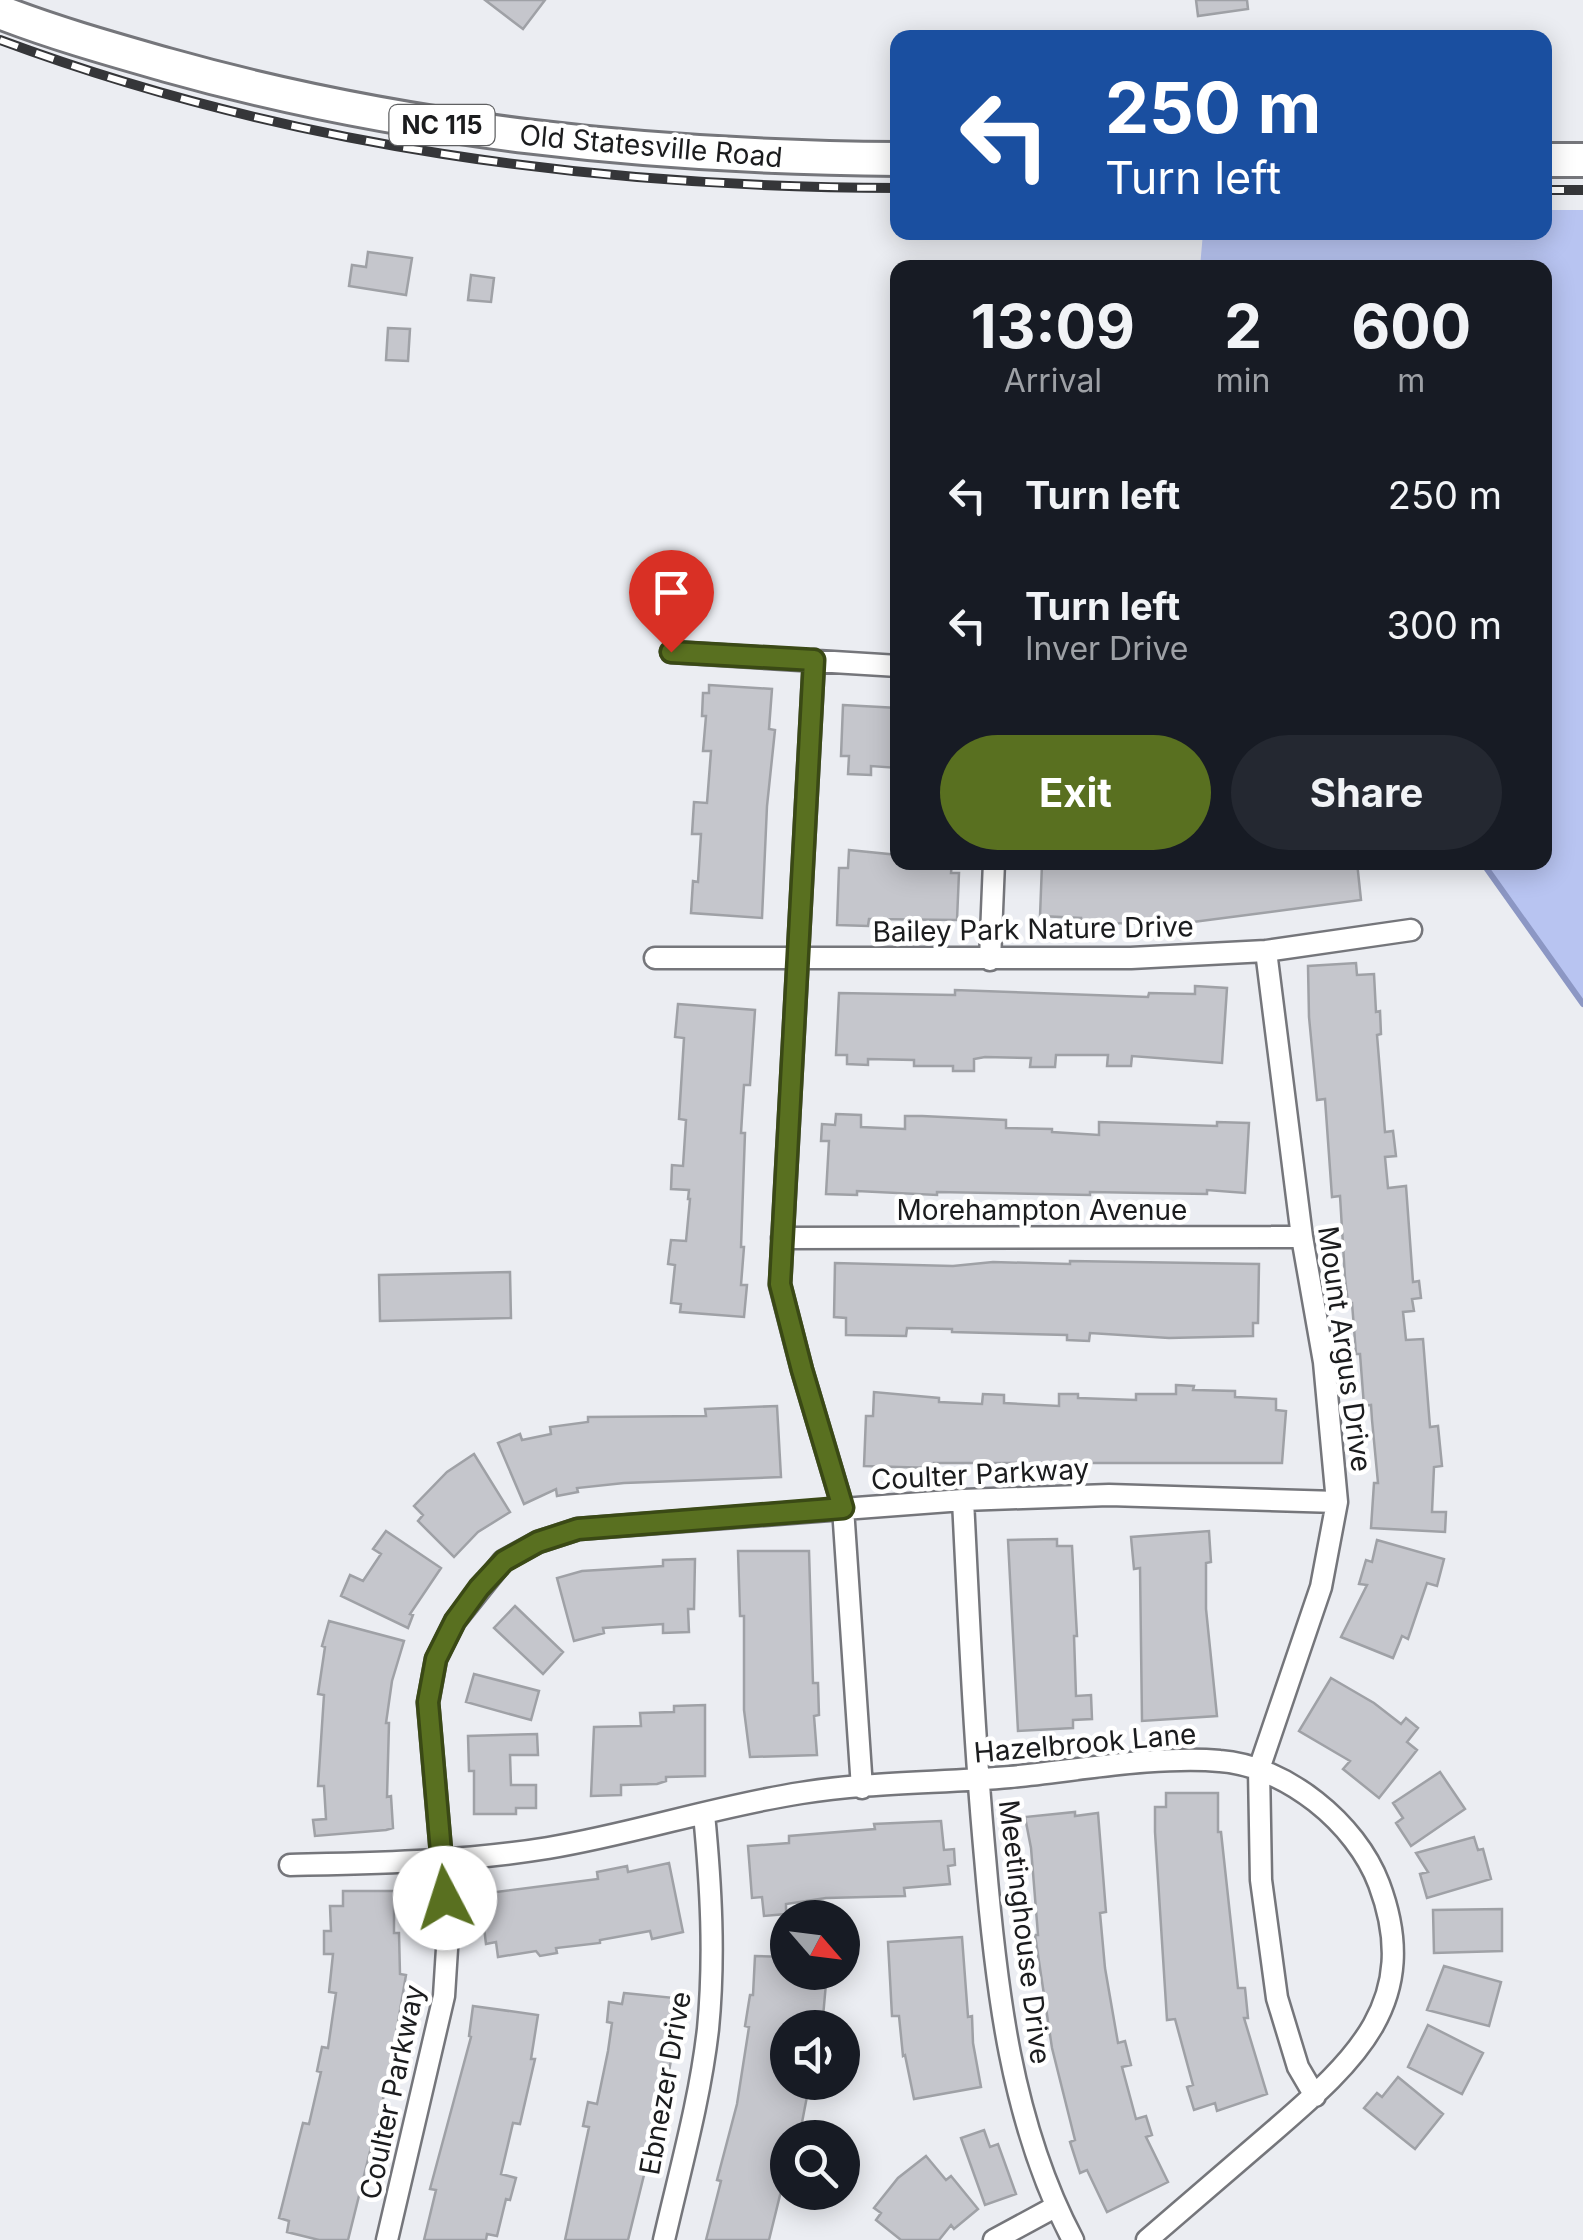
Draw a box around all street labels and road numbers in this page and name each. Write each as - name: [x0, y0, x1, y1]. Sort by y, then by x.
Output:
- road number: NC 115: [390, 105, 494, 145]
- street label: Old Statesville Road: [518, 118, 784, 174]
- street label: Bailey Park Nature Drive: [872, 909, 1194, 949]
- street label: Morehampton Avenue: [897, 1193, 1187, 1227]
- street label: Mount Argus Drive: [1311, 1224, 1379, 1474]
- street label: Coulter Parkway: [870, 1451, 1090, 1497]
- street label: Hazelbrook Lane: [972, 1716, 1198, 1770]
- street label: Meetinghouse Drive: [992, 1798, 1058, 2066]
- street label: Coulter Parkway: [353, 1982, 431, 2202]
- street label: Ebnezer Drive: [632, 1989, 698, 2177]

